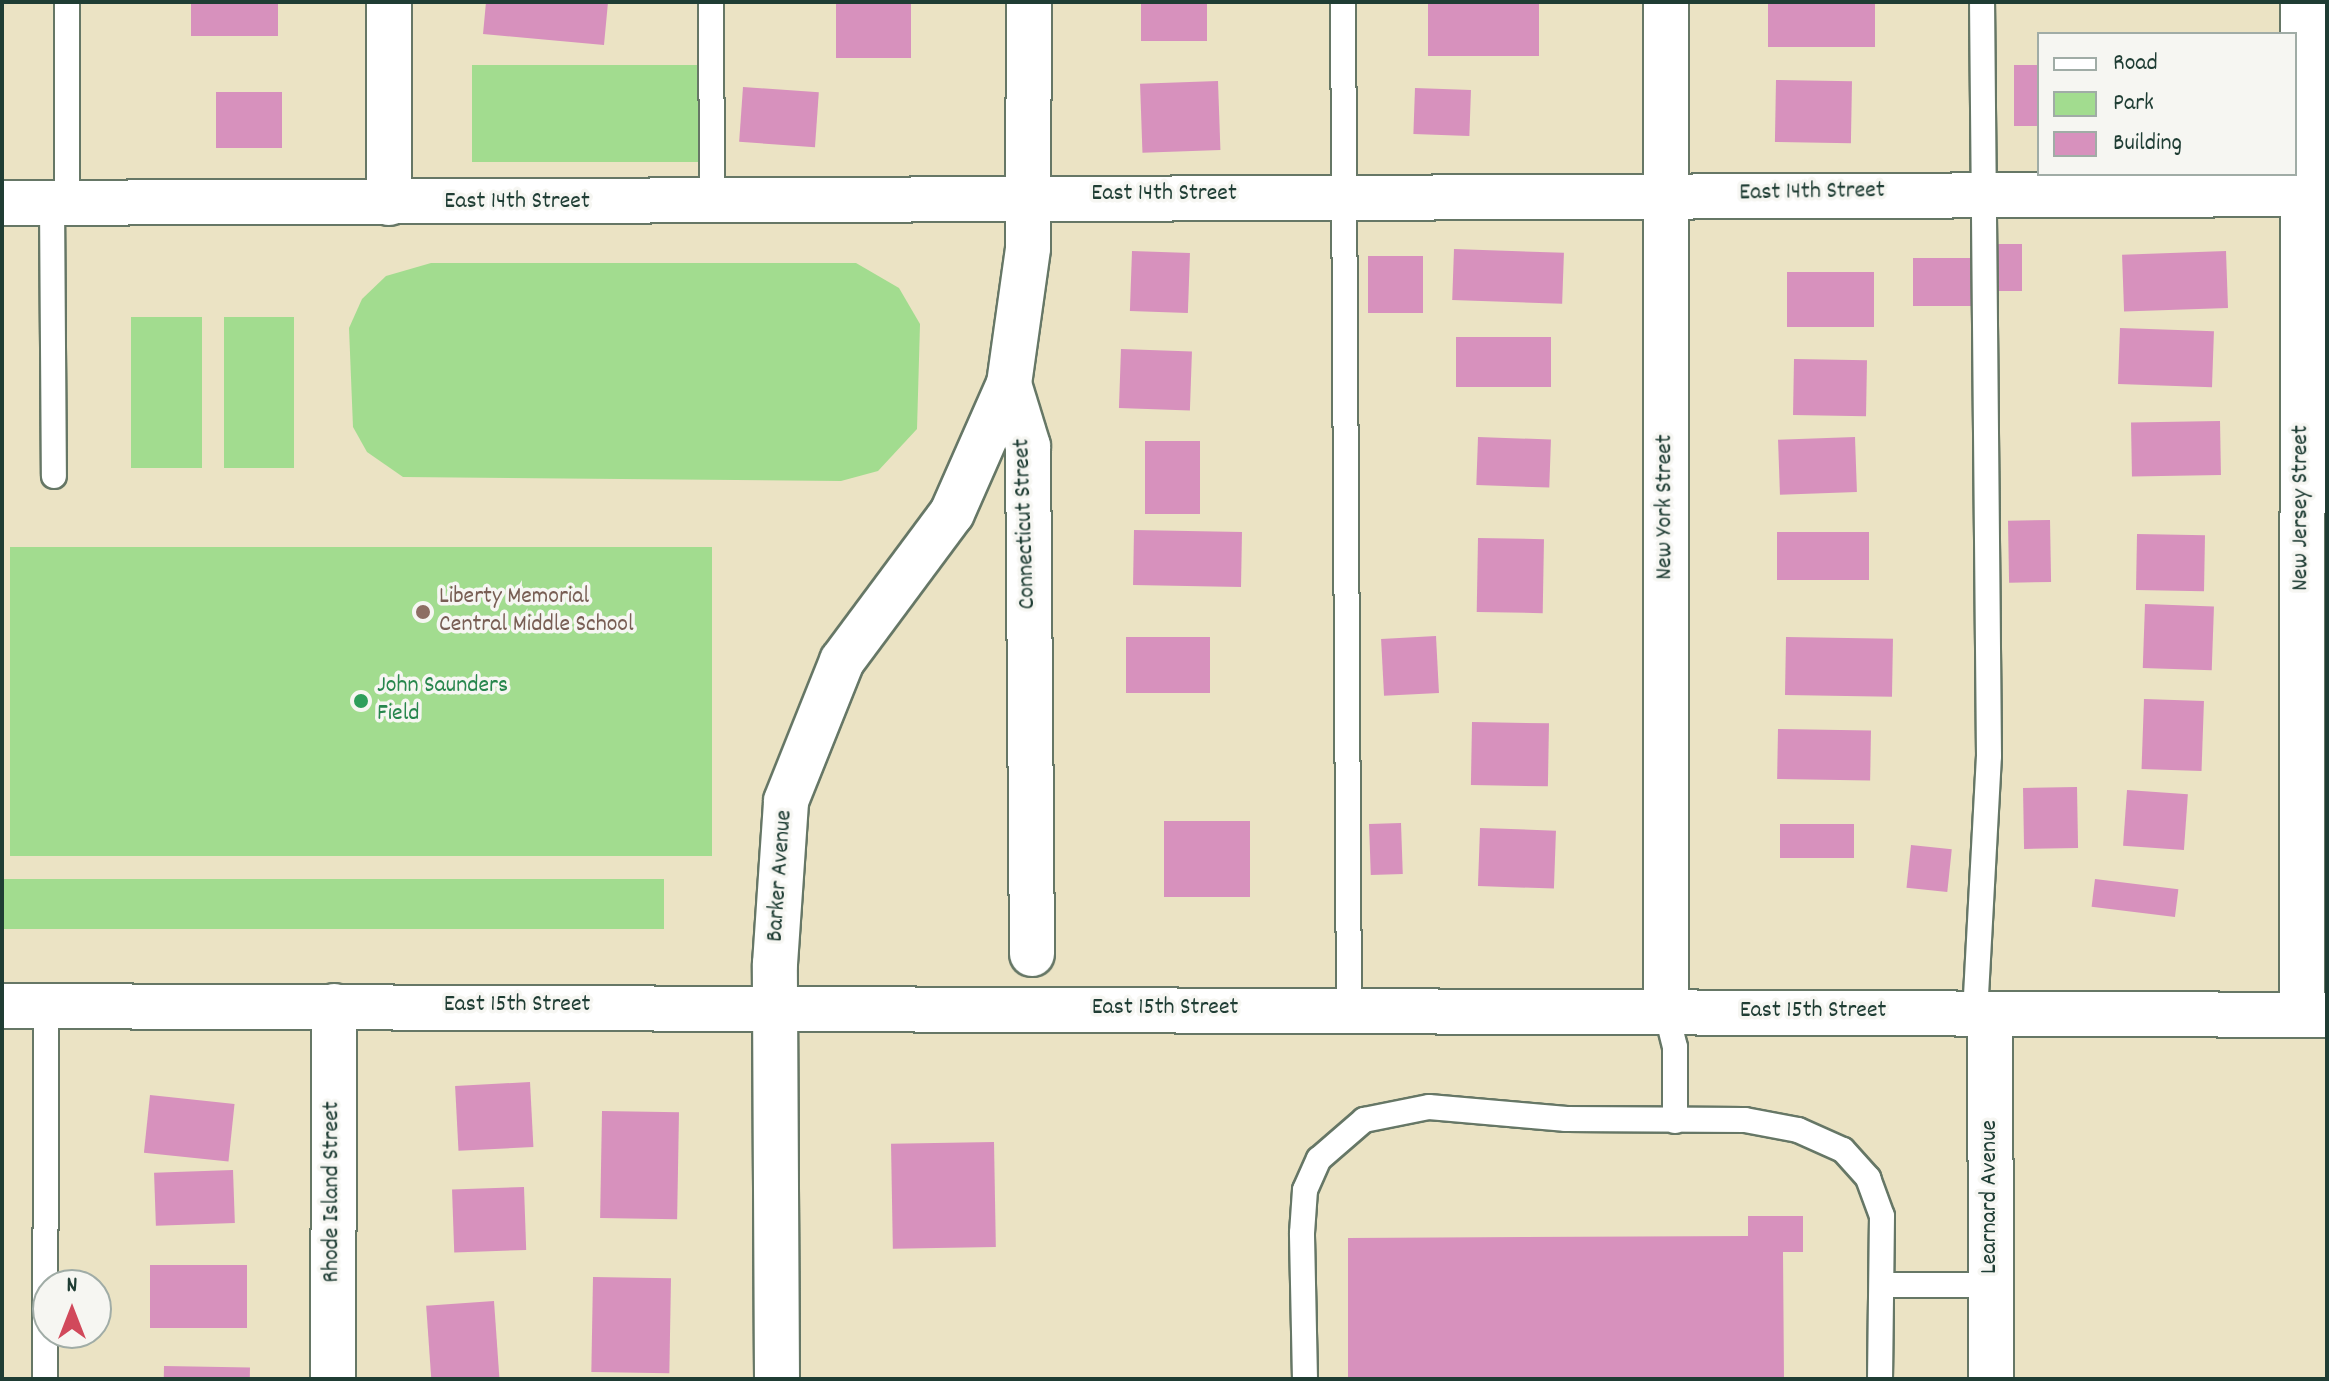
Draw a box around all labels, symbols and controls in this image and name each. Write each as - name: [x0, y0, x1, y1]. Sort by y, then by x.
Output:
- legend: [2037, 32, 2297, 176]
- text: Road: [2113, 47, 2158, 81]
- text: Park: [2113, 87, 2154, 121]
- text: Building: [2113, 127, 2182, 161]
- street label: East 14th Street: [1739, 177, 1885, 209]
- street label: East 14th Street: [1091, 181, 1237, 209]
- street label: East 14th Street: [444, 189, 590, 217]
- street label: New Jersey Street: [2288, 425, 2316, 591]
- street label: New York Street: [1652, 434, 1680, 580]
- street label: Connecticut Street: [1009, 438, 1043, 610]
- place label: Liberty Memorial Central Middle School: [439, 584, 634, 640]
- marker: Liberty Memorial Central Middle School: [414, 603, 432, 621]
- place label: John Saunders Field: [377, 673, 508, 729]
- marker: John Saunders Field: [352, 692, 370, 710]
- street label: Barker Avenue: [762, 809, 800, 943]
- street label: East 15th Street: [444, 992, 590, 1020]
- street label: East 15th Street: [1092, 995, 1238, 1023]
- street label: East 15th Street: [1740, 998, 1886, 1026]
- street label: Rhode Island Street: [319, 1101, 347, 1283]
- street label: Learnard Avenue: [1977, 1120, 2005, 1274]
- north arrow: [32, 1269, 112, 1349]
- text: N: [67, 1271, 77, 1302]

